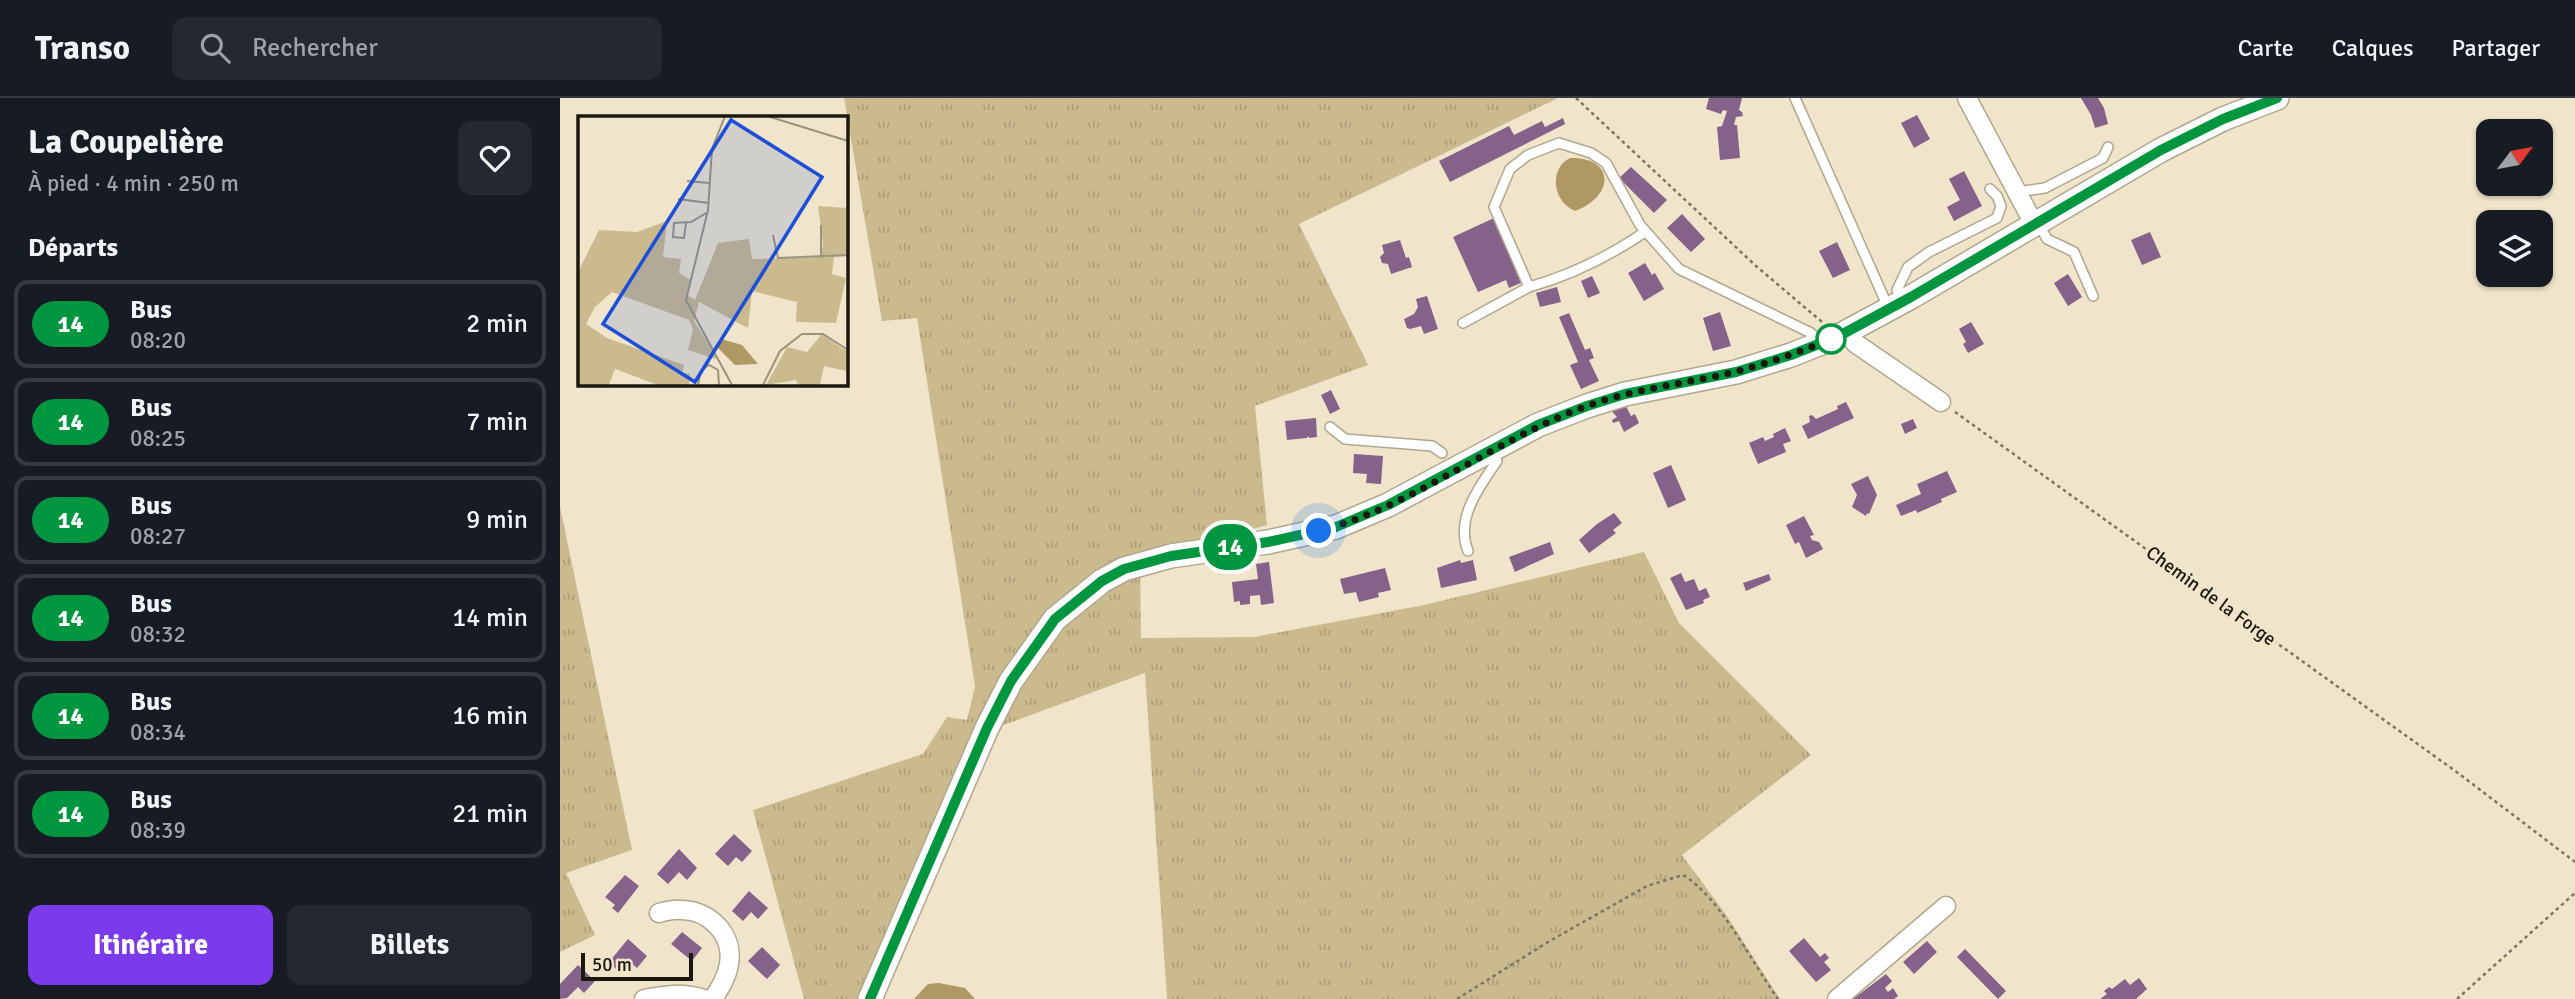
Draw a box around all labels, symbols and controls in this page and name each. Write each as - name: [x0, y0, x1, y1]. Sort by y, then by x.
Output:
- search box: [172, 17, 662, 80]
- text: Transo: [35, 28, 130, 69]
- icon: search: [196, 29, 234, 67]
- text: Rechercher: [252, 32, 378, 64]
- text: Carte: [2238, 33, 2294, 63]
- text: Calques: [2332, 33, 2413, 63]
- text: Partager: [2451, 33, 2540, 63]
- inset map: [578, 116, 847, 385]
- north arrow: [2476, 119, 2553, 196]
- map controls: [2476, 119, 2553, 287]
- button: heart: [458, 121, 532, 195]
- text: La Coupelière: [28, 122, 224, 163]
- text: À pied · 4 min · 250 m: [28, 169, 239, 198]
- button: layers: [2476, 210, 2553, 287]
- text: Départs: [28, 232, 118, 264]
- text: Bus: [130, 294, 172, 326]
- text: 2 min: [466, 308, 528, 340]
- text: 14: [58, 309, 83, 339]
- unlabelled marker: [1816, 324, 1846, 354]
- text: 08:20: [130, 326, 186, 355]
- text: Bus: [130, 392, 172, 424]
- text: 7 min: [466, 406, 528, 438]
- text: 14: [58, 407, 83, 437]
- text: 08:25: [130, 424, 186, 453]
- text: Bus: [130, 490, 172, 522]
- text: 9 min: [466, 504, 528, 536]
- text: 14: [58, 505, 83, 535]
- your location: [1301, 513, 1336, 548]
- text: 08:27: [130, 522, 186, 551]
- line badge: 14: [1198, 524, 1262, 570]
- text: 14: [1217, 532, 1243, 562]
- street label: Chemin de la Forge: [2141, 541, 2281, 651]
- text: Bus: [130, 588, 172, 620]
- text: 14 min: [452, 602, 528, 634]
- text: 14: [58, 603, 83, 633]
- text: 08:32: [130, 620, 186, 649]
- text: Bus: [130, 686, 172, 718]
- text: 16 min: [452, 700, 528, 732]
- text: 14: [58, 701, 83, 731]
- text: 08:34: [130, 718, 186, 747]
- text: Bus: [130, 784, 172, 816]
- text: 21 min: [452, 798, 528, 830]
- text: 14: [58, 799, 83, 829]
- text: 08:39: [130, 816, 186, 845]
- button: Itinéraire: [28, 905, 273, 985]
- button: Billets: [287, 905, 532, 985]
- scale bar: [581, 950, 693, 982]
- text: 50 m: [592, 953, 632, 977]

